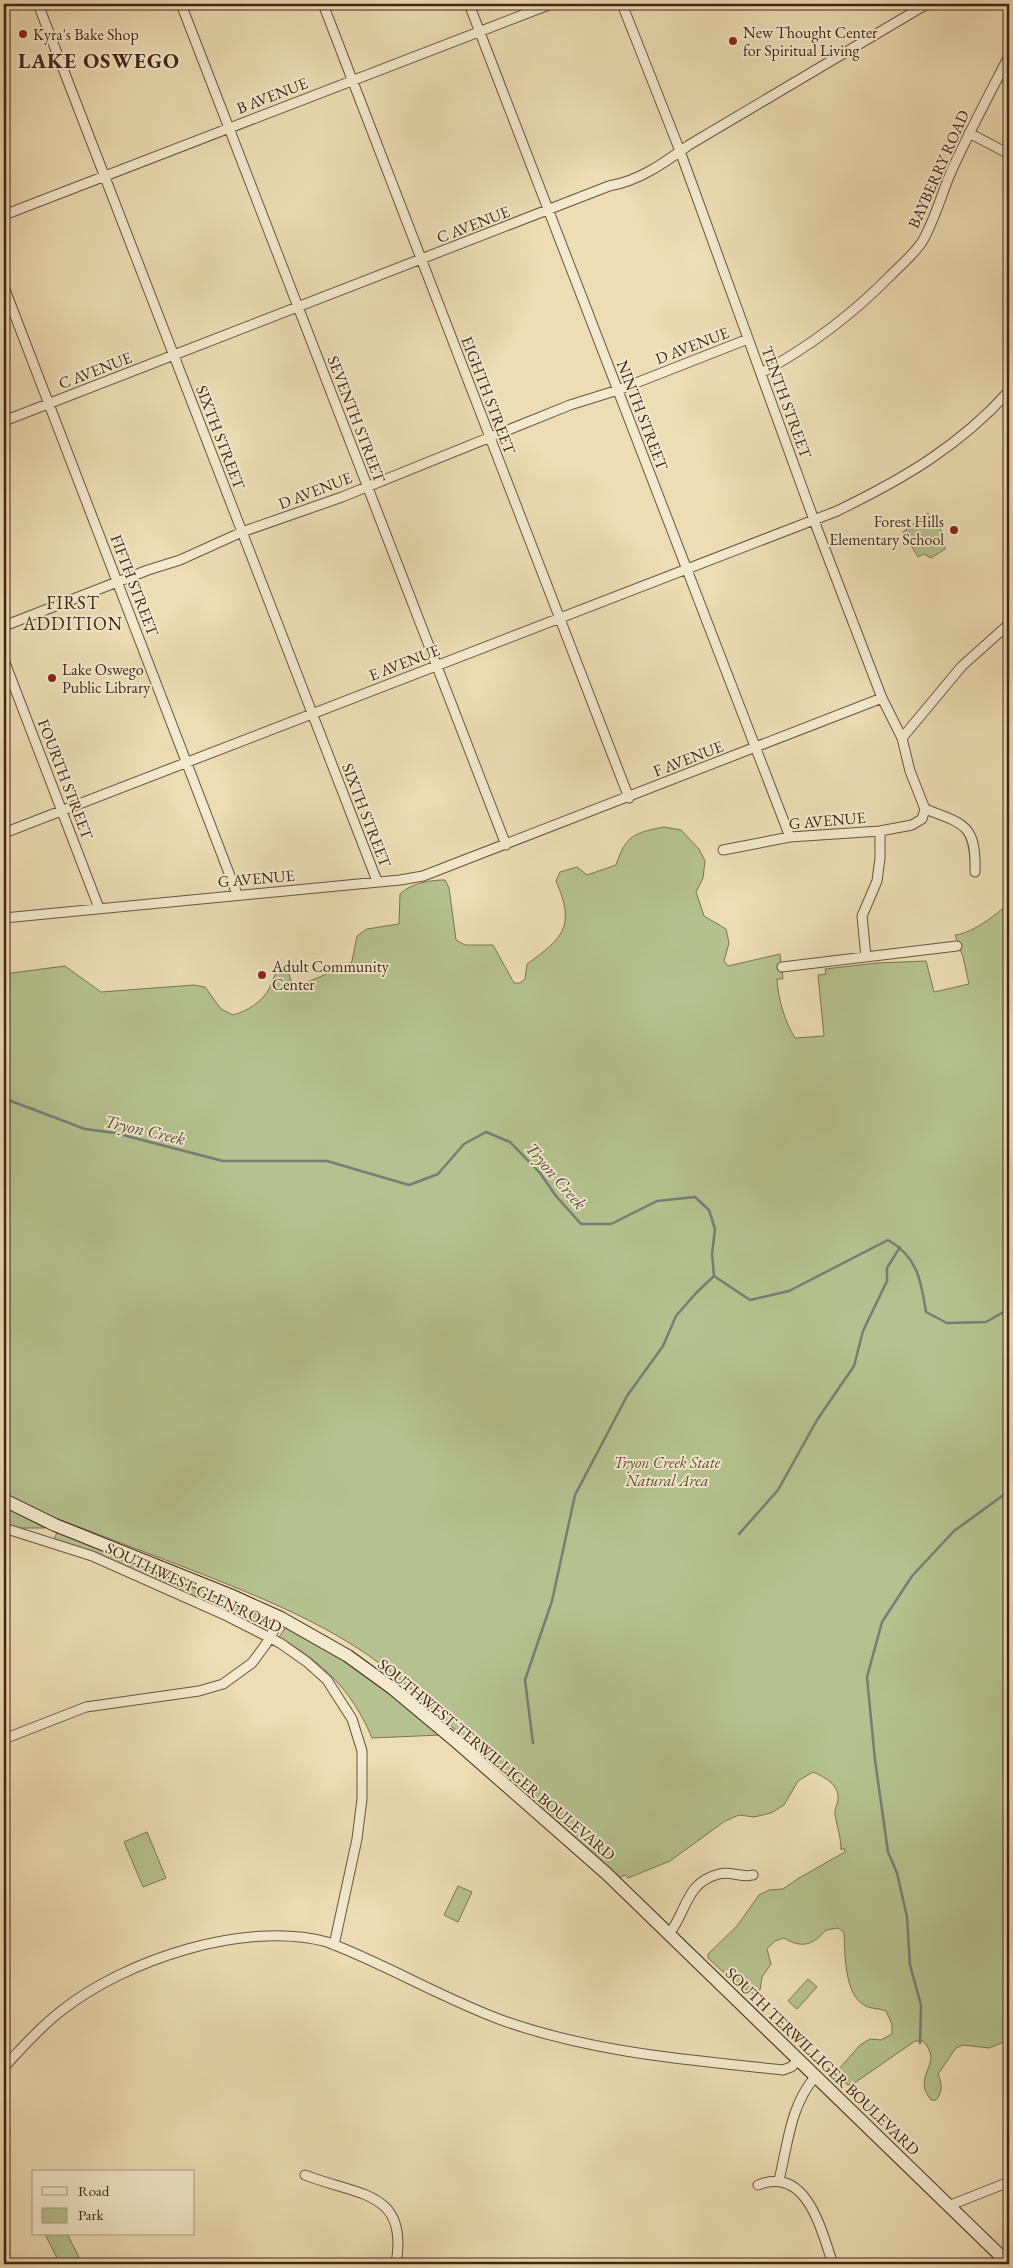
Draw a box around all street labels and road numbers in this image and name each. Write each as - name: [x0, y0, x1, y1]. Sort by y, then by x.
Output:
- street label: B AVENUE: [234, 72, 311, 119]
- street label: BAYBERRY ROAD: [903, 107, 974, 232]
- street label: C AVENUE: [434, 201, 513, 248]
- street label: D AVENUE: [652, 322, 732, 369]
- street label: EIGHTH STREET: [456, 333, 521, 457]
- street label: TENTH STREET: [757, 343, 817, 461]
- street label: C AVENUE: [56, 347, 135, 394]
- street label: SEVENTH STREET: [323, 353, 390, 486]
- street label: NINTH STREET: [612, 357, 673, 473]
- street label: SIXTH STREET: [191, 382, 250, 492]
- street label: D AVENUE: [275, 467, 355, 514]
- street label: FIFTH STREET: [106, 531, 164, 639]
- street label: E AVENUE: [366, 639, 443, 686]
- street label: FOURTH STREET: [33, 716, 98, 843]
- street label: F AVENUE: [650, 735, 726, 781]
- street label: SIXTH STREET: [337, 760, 396, 870]
- street label: G AVENUE: [788, 807, 866, 834]
- street label: G AVENUE: [217, 865, 295, 892]
- street label: SOUTHWEST GLEN ROAD: [102, 1537, 285, 1638]
- street label: SOUTHWEST TERWILLIGER BOULEVARD: [373, 1654, 620, 1865]
- street label: SOUTH TERWILLIGER BOULEVARD: [721, 1963, 924, 2160]

